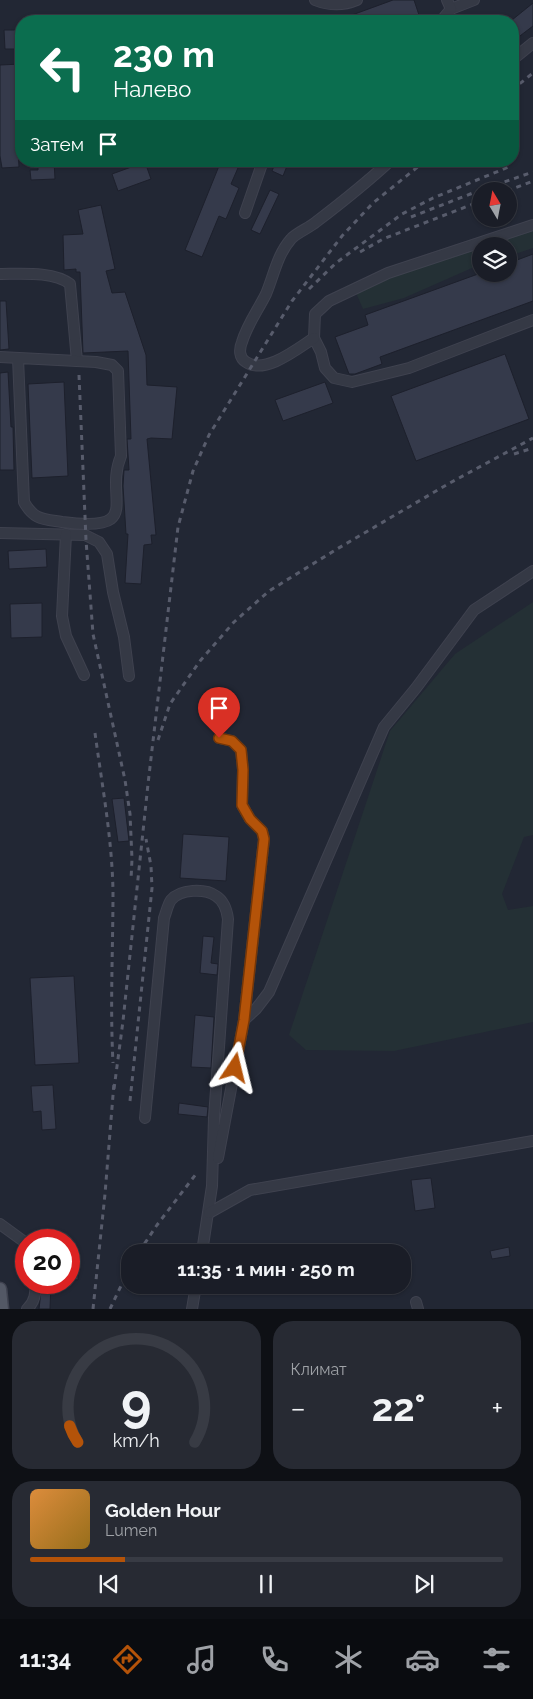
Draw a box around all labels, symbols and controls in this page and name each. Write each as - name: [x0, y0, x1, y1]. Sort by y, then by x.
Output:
- text: 230 m: [113, 34, 215, 75]
- icon: left: [30, 35, 95, 100]
- text: Налево: [113, 76, 191, 102]
- icon: arrive: [94, 130, 122, 158]
- text: Затем: [30, 133, 84, 155]
- north arrow: [472, 182, 518, 228]
- map controls: [472, 182, 517, 282]
- button: layers: [472, 237, 517, 282]
- pin: [198, 687, 240, 738]
- icon: arrive: [205, 694, 233, 722]
- position arrow: [208, 1041, 260, 1093]
- speed limit sign: 20: [15, 1229, 80, 1294]
- text: 11:35 · 1 мин · 250 m: [177, 1258, 355, 1280]
- text: Климат: [291, 1360, 347, 1379]
- text: 9: [121, 1372, 152, 1433]
- text: 22°: [372, 1385, 425, 1430]
- text: −: [291, 1392, 306, 1425]
- text: +: [491, 1392, 503, 1425]
- text: km/h: [113, 1430, 160, 1451]
- text: Golden Hour: [105, 1499, 221, 1521]
- text: Lumen: [105, 1521, 157, 1540]
- icon: previous: [95, 1570, 123, 1598]
- icon: pause: [252, 1570, 280, 1598]
- icon: next: [410, 1570, 438, 1598]
- icon: directions: [110, 1642, 145, 1677]
- icon: music: [184, 1642, 219, 1677]
- icon: phone: [257, 1642, 292, 1677]
- icon: climate: [331, 1642, 366, 1677]
- icon: car: [405, 1642, 440, 1677]
- icon: filters: [479, 1642, 514, 1677]
- text: 11:34: [19, 1646, 71, 1672]

